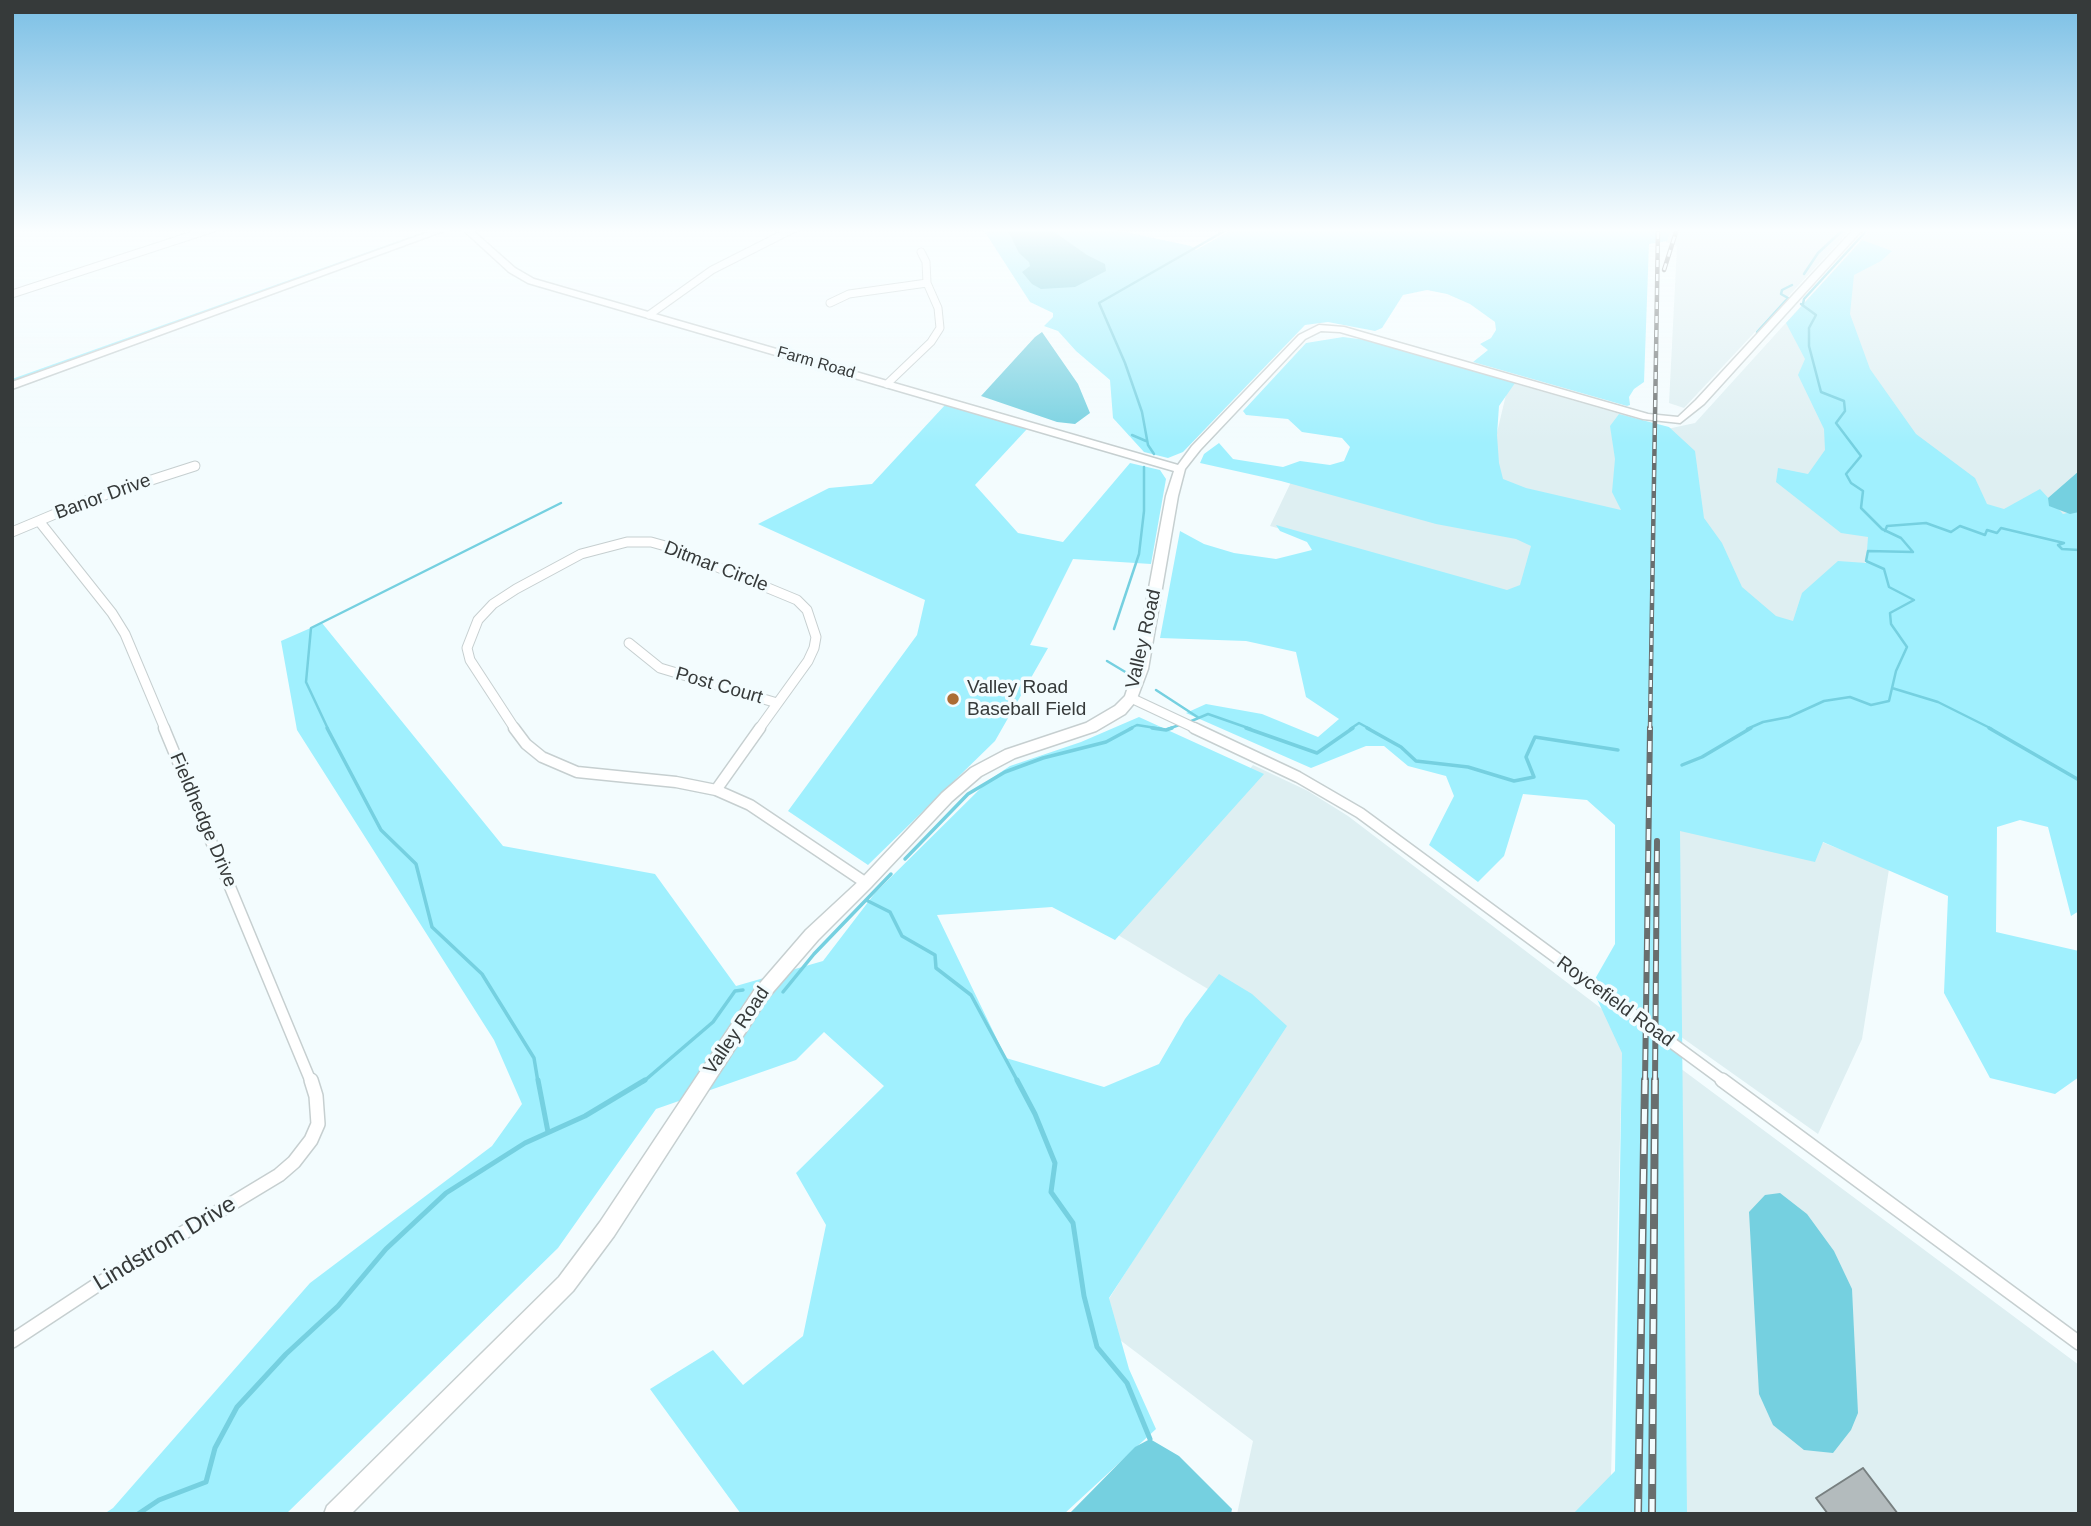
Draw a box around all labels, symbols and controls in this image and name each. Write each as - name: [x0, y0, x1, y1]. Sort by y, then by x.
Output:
- street label: Farm Road: [775, 343, 857, 383]
- street label: Banor Drive: [52, 469, 154, 525]
- street label: Ditmar Circle: [661, 537, 771, 597]
- street label: Valley Road: [1122, 587, 1166, 691]
- street label: Post Court: [673, 663, 765, 709]
- place label: Valley Road Baseball Field: [967, 677, 1086, 721]
- marker: Valley Road Baseball Field: [945, 691, 961, 707]
- street label: Fieldhedge Drive: [164, 749, 242, 891]
- street label: Roycefield Road: [1552, 952, 1678, 1052]
- street label: Valley Road: [699, 983, 775, 1079]
- street label: Lindstrom Drive: [89, 1191, 241, 1297]

